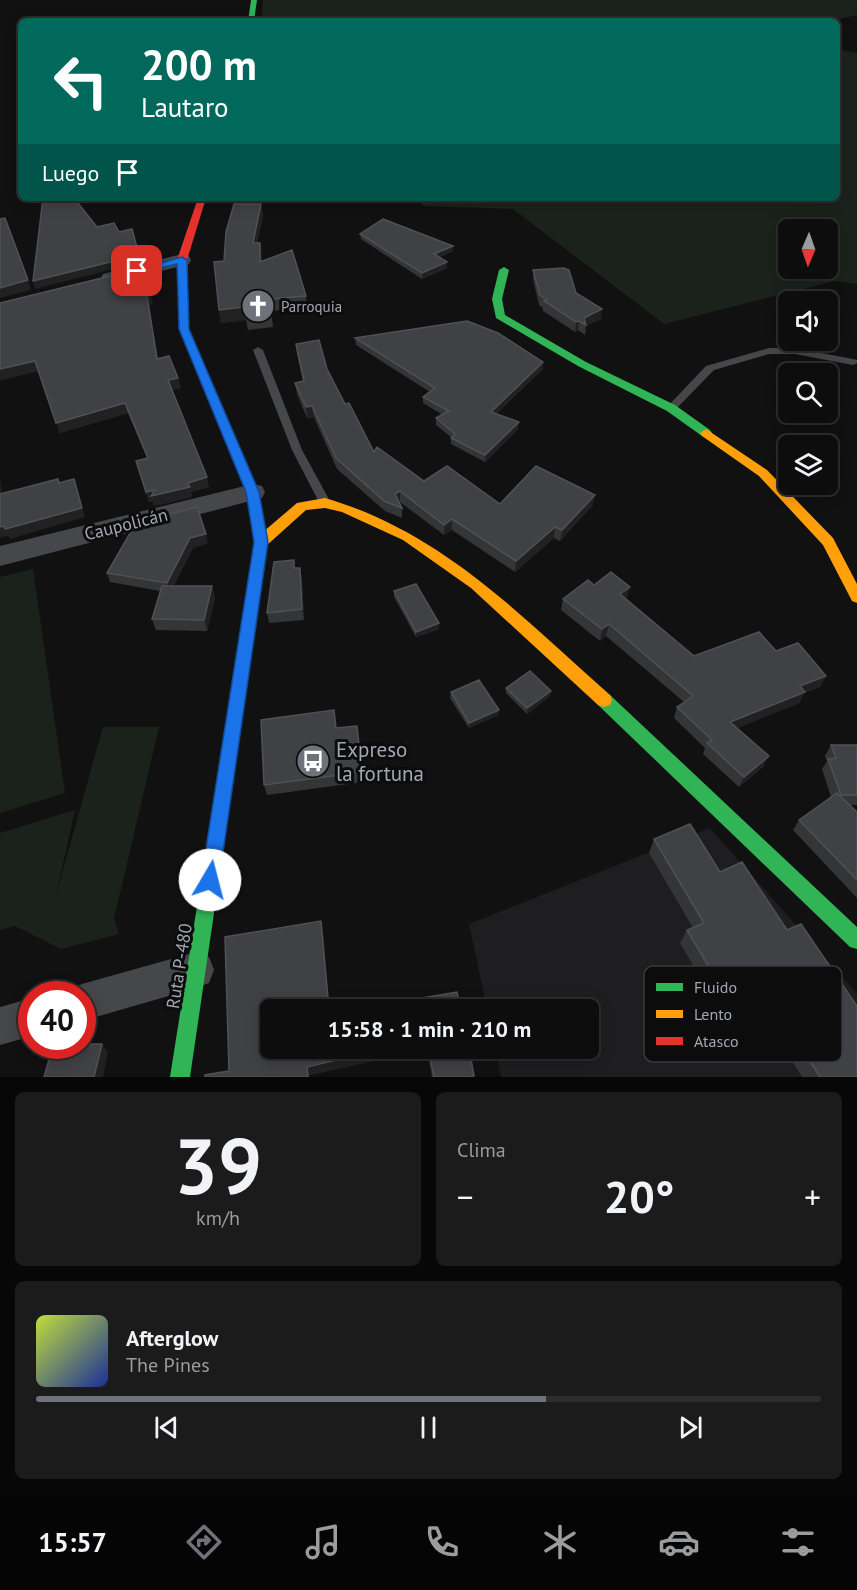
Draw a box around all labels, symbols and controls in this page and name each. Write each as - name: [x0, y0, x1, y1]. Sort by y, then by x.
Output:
- text: 200 m: [141, 37, 257, 92]
- icon: left: [42, 42, 120, 120]
- text: Lautaro: [141, 90, 229, 124]
- icon: arrive: [111, 156, 144, 189]
- text: Luego: [42, 159, 99, 187]
- north arrow: [778, 219, 838, 279]
- map controls: [778, 219, 838, 495]
- pin: [111, 245, 162, 296]
- icon: arrive: [120, 254, 153, 287]
- church icon: Parroquia: [240, 288, 276, 324]
- button: sound: [778, 291, 838, 351]
- place label: Parroquia: [281, 297, 342, 316]
- button: search: [778, 363, 838, 423]
- button: layers: [778, 435, 838, 495]
- street label: Caupolicán: [82, 503, 170, 545]
- place label: Expreso la fortuna: [336, 736, 424, 787]
- bus stop icon: Expreso la fortuna: [295, 743, 331, 779]
- position arrow: [178, 848, 242, 912]
- street label: Ruta P-480: [161, 922, 197, 1010]
- legend: [644, 966, 842, 1062]
- text: Fluido: [694, 977, 737, 997]
- speed limit sign: 40: [18, 981, 96, 1059]
- text: Lento: [694, 1004, 732, 1024]
- text: 15:58 · 1 min · 210 m: [328, 1015, 531, 1043]
- text: Atasco: [694, 1031, 739, 1051]
- text: 39: [174, 1115, 262, 1216]
- text: Clima: [457, 1137, 506, 1163]
- text: 20°: [604, 1167, 674, 1225]
- text: −: [457, 1175, 474, 1218]
- text: +: [804, 1175, 821, 1218]
- text: km/h: [196, 1205, 240, 1231]
- text: Afterglow: [126, 1324, 218, 1352]
- text: The Pines: [126, 1352, 210, 1378]
- icon: previous: [150, 1411, 183, 1444]
- icon: pause: [412, 1411, 445, 1444]
- icon: next: [674, 1411, 707, 1444]
- icon: directions: [183, 1521, 225, 1563]
- icon: music: [302, 1521, 344, 1563]
- icon: phone: [421, 1521, 463, 1563]
- icon: climate: [539, 1521, 581, 1563]
- icon: car: [658, 1521, 700, 1563]
- icon: filters: [777, 1521, 819, 1563]
- text: 15:57: [38, 1525, 107, 1559]

